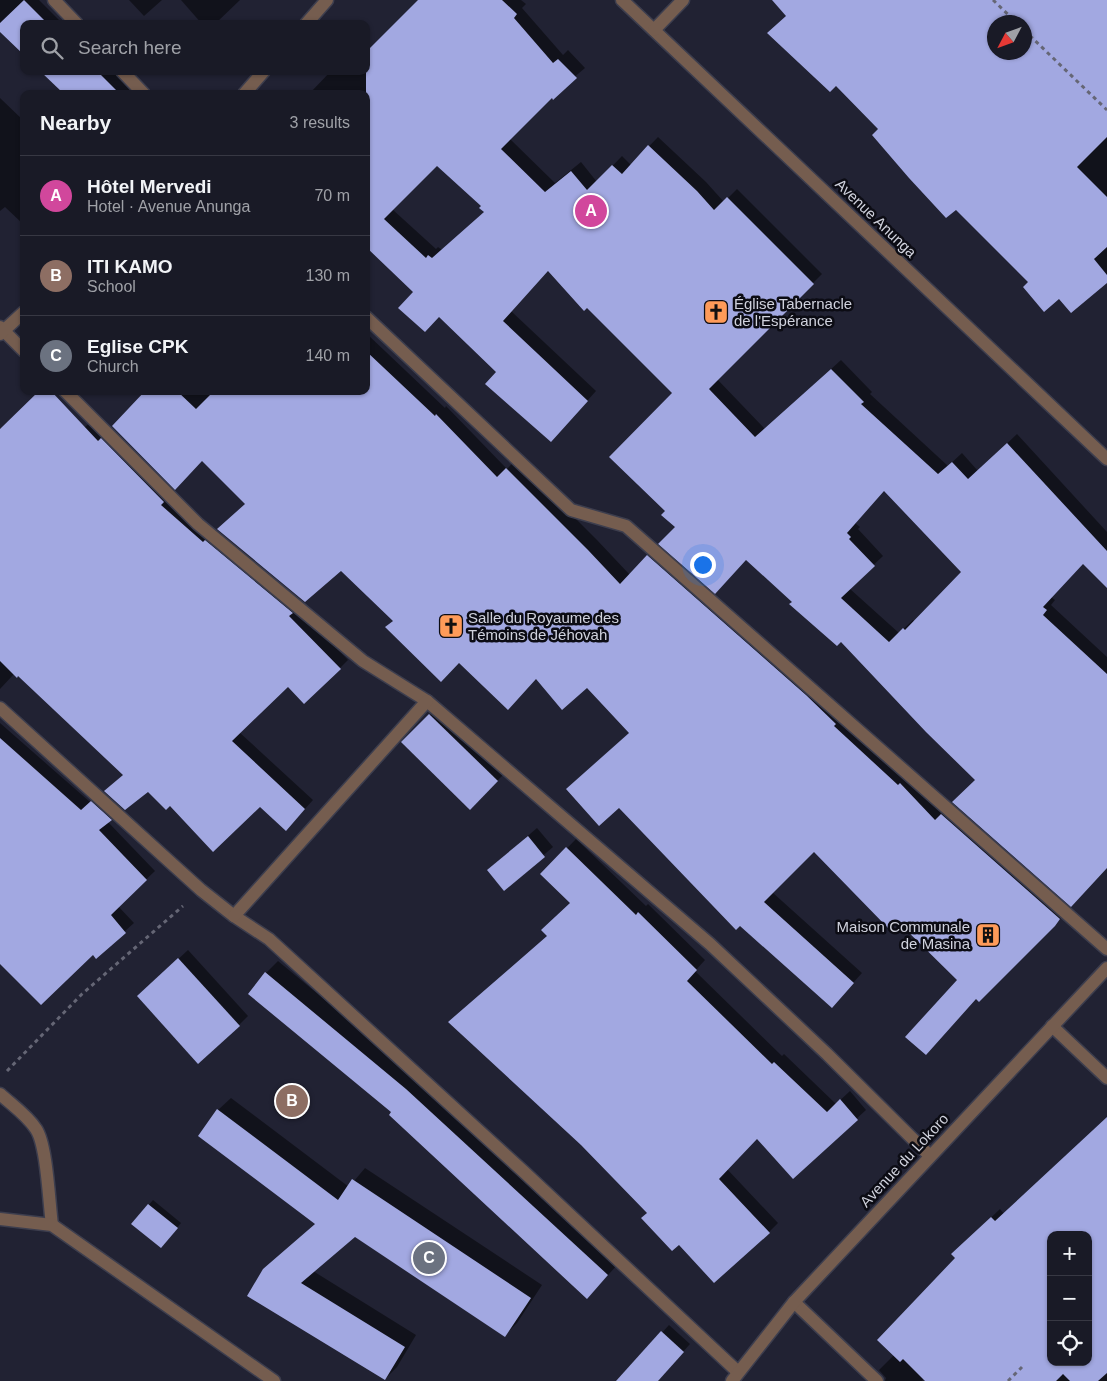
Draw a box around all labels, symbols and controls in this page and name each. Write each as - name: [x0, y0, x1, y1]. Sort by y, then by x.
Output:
- north arrow: [987, 15, 1032, 60]
- search box: [20, 20, 370, 75]
- icon: search: [38, 34, 66, 62]
- text: Search here: [78, 37, 182, 58]
- text: Nearby: [40, 111, 111, 134]
- text: 3 results: [290, 114, 350, 131]
- street label: Avenue Anunga: [832, 175, 920, 261]
- text: Hôtel Mervedi: [87, 176, 212, 197]
- text: A: [50, 187, 62, 204]
- text: 70 m: [314, 187, 350, 204]
- pin: A: [575, 192, 607, 230]
- text: Hotel · Avenue Anunga: [87, 198, 250, 215]
- text: ITI KAMO: [87, 256, 173, 277]
- text: B: [50, 267, 62, 284]
- text: 130 m: [306, 267, 350, 284]
- text: School: [87, 278, 136, 295]
- place label: Église Tabernacle de l'Espérance: [734, 295, 852, 329]
- church icon: Église Tabernacle de l'Espérance: [703, 299, 729, 325]
- text: Eglise CPK: [87, 336, 188, 357]
- text: C: [50, 347, 62, 364]
- text: 140 m: [306, 347, 350, 364]
- text: Church: [87, 358, 139, 375]
- your location: [690, 552, 716, 578]
- place label: Salle du Royaume des Témoins de Jéhovah: [468, 609, 619, 643]
- church icon: Salle du Royaume des Témoins de Jéhovah: [438, 613, 464, 639]
- place label: Maison Communale de Masina: [837, 918, 971, 952]
- building icon: Maison Communale de Masina: [975, 922, 1001, 948]
- pin: B: [276, 1082, 308, 1120]
- street label: Avenue du Lokoro: [856, 1110, 952, 1210]
- map controls: [1047, 1231, 1092, 1366]
- button: +: [1047, 1231, 1092, 1276]
- pin: C: [413, 1239, 445, 1277]
- button: −: [1047, 1276, 1092, 1321]
- button: locate: [1047, 1321, 1092, 1366]

